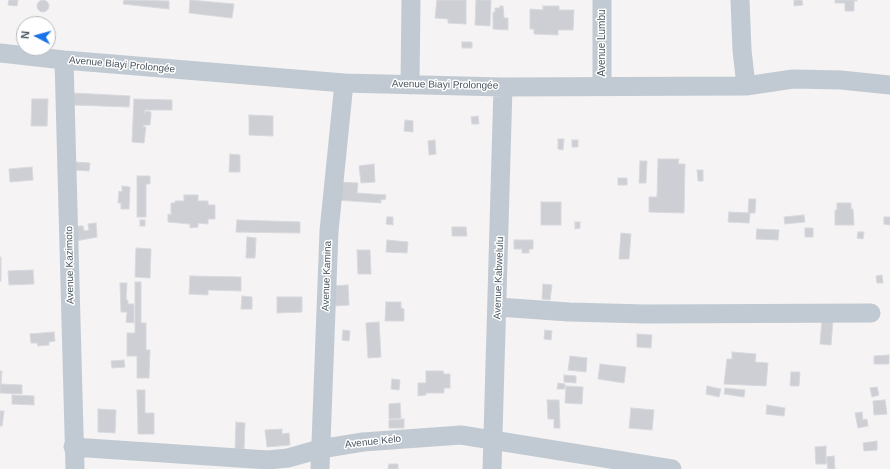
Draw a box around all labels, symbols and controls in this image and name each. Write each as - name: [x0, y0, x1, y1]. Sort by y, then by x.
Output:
- street label: Avenue Lumbu: [596, 9, 608, 77]
- north arrow: [16, 16, 56, 56]
- text: N: [19, 30, 31, 39]
- street label: Avenue Biayi Prolongée: [68, 54, 176, 76]
- street label: Avenue Biayi Prolongée: [392, 78, 498, 92]
- street label: Avenue Kazimoto: [63, 226, 77, 304]
- street label: Avenue Kabwelulu: [492, 236, 506, 320]
- street label: Avenue Kamina: [320, 241, 334, 311]
- street label: Avenue Kelo: [344, 433, 402, 451]

